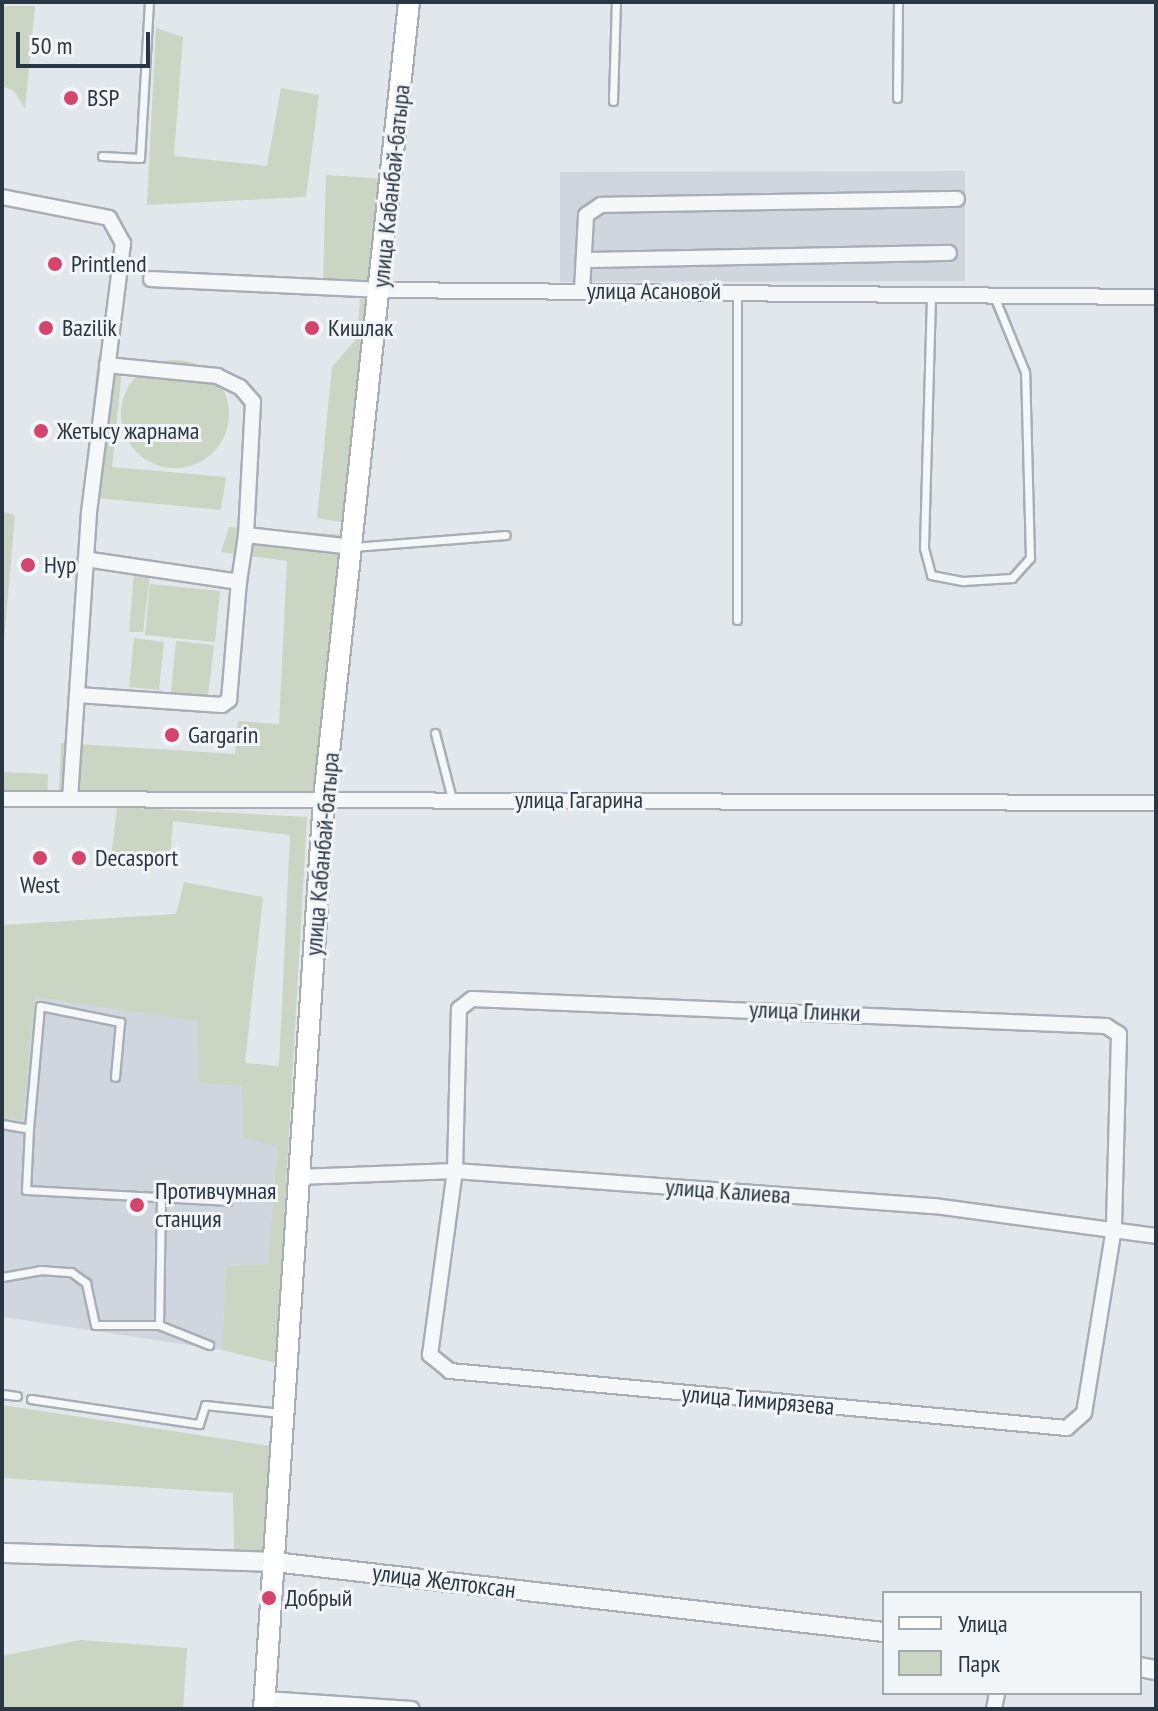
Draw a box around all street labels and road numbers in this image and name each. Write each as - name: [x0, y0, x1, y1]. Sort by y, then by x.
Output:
- street label: улица Кабанбай-батыра: [366, 83, 416, 289]
- street label: улица Асановой: [587, 277, 721, 305]
- street label: улица Кабанбай-батыра: [299, 751, 345, 957]
- street label: улица Гагарина: [515, 786, 643, 814]
- street label: улица Глинки: [749, 995, 861, 1027]
- street label: улица Калиева: [665, 1172, 791, 1210]
- street label: улица Тимирязева: [680, 1379, 836, 1421]
- street label: улица Желтоксан: [371, 1558, 517, 1604]

